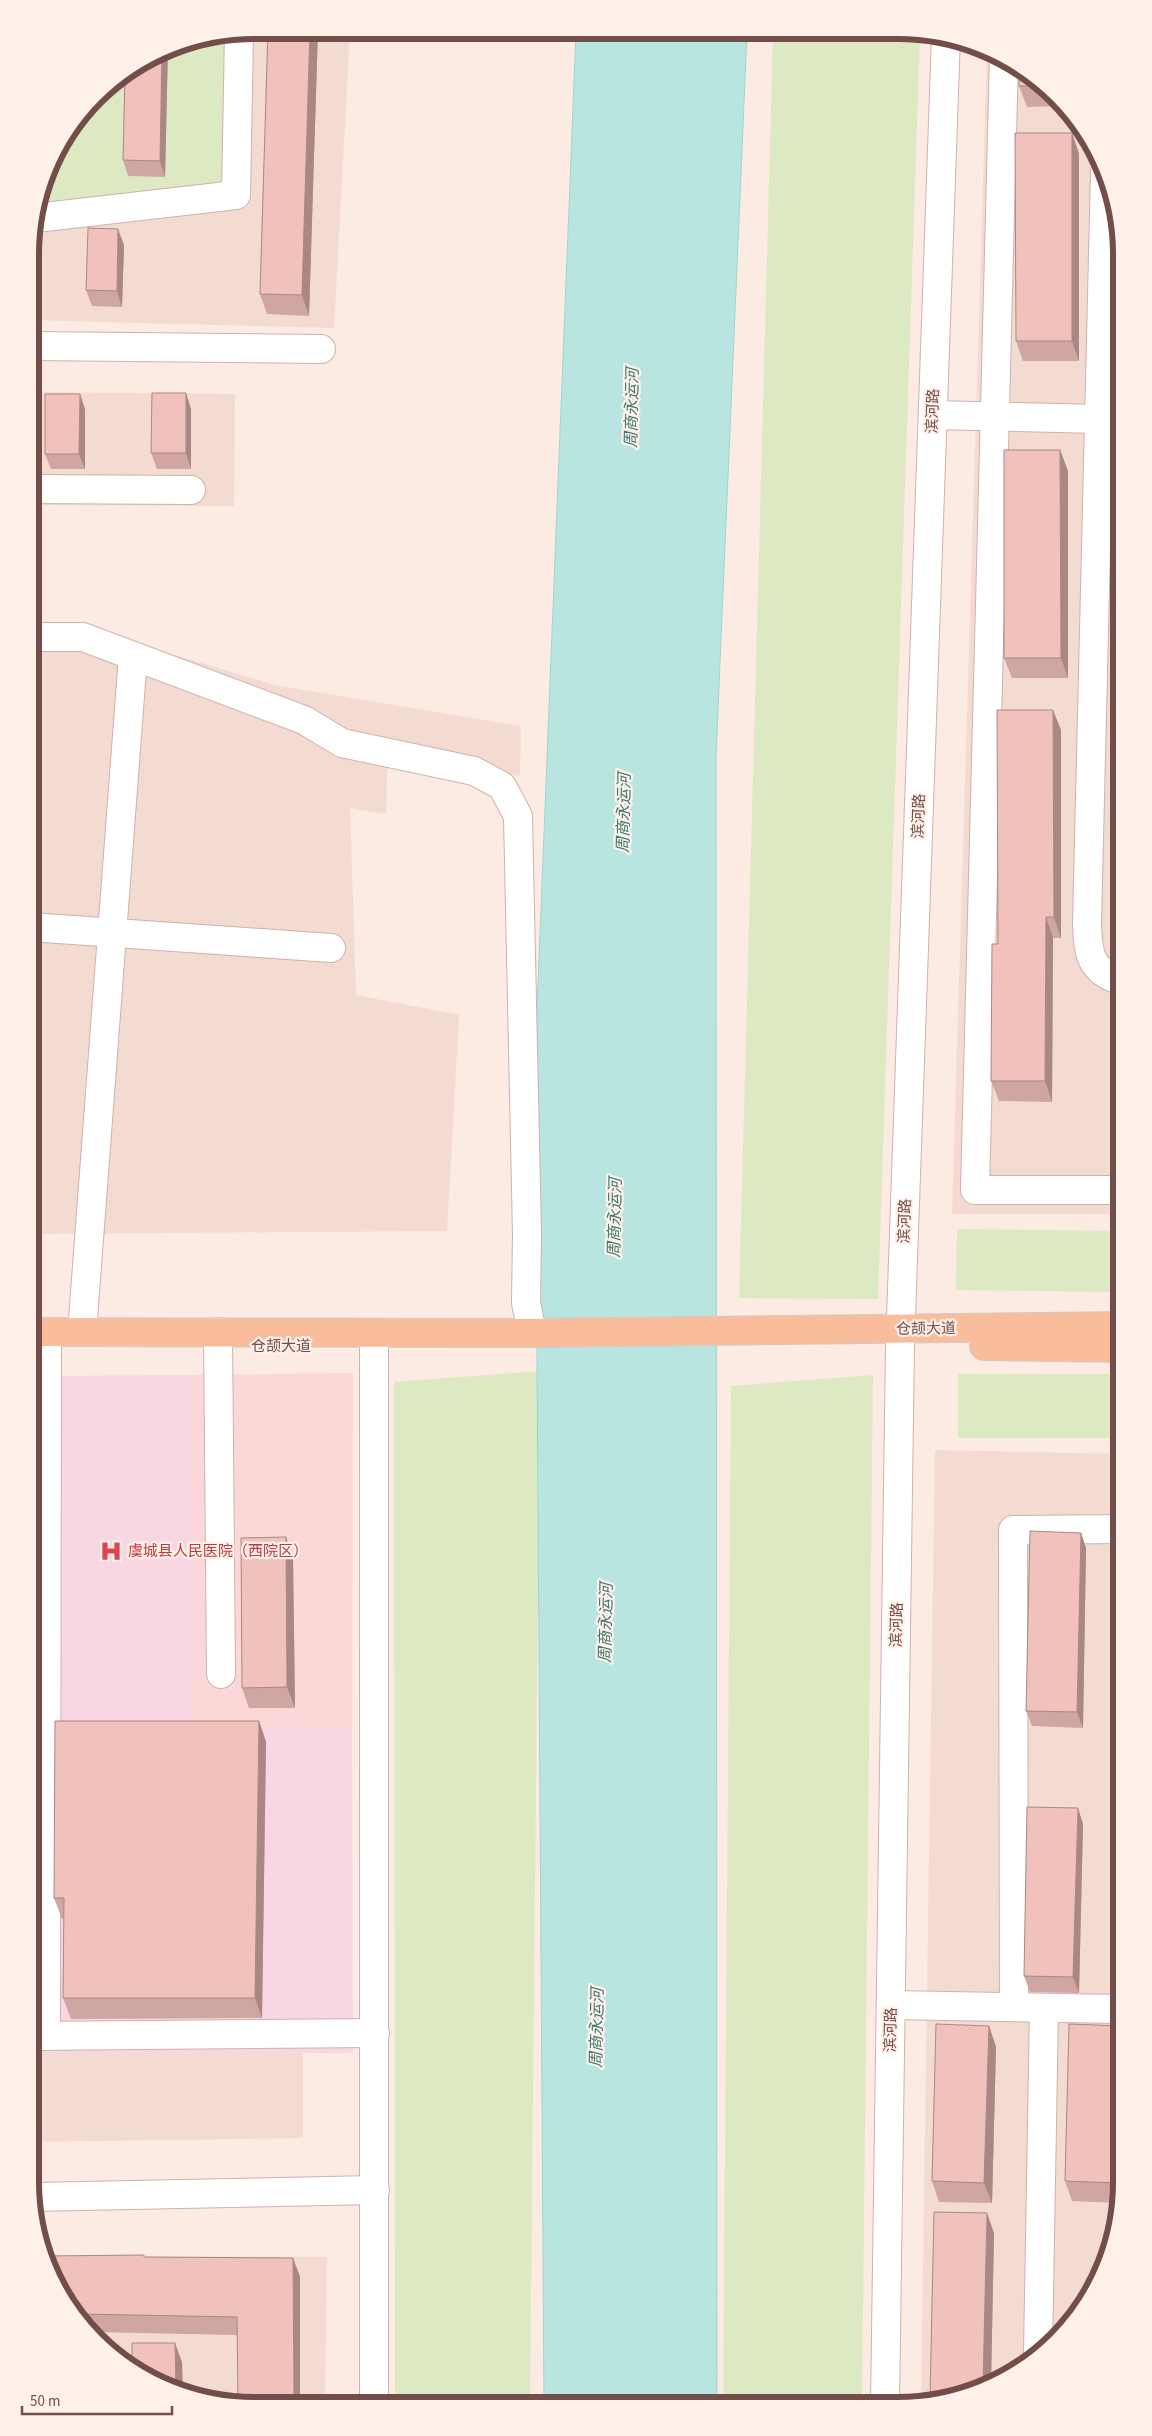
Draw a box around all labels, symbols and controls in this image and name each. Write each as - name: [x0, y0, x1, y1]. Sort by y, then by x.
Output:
- water label: 周商永运河: [620, 365, 644, 448]
- street label: 滨河路: [922, 388, 944, 434]
- water label: 周商永运河: [612, 770, 636, 853]
- street label: 滨河路: [908, 793, 930, 839]
- water label: 周商永运河: [603, 1175, 627, 1258]
- street label: 滨河路: [894, 1198, 916, 1244]
- street label: 仓颉大道: [896, 1318, 956, 1340]
- street label: 仓颉大道: [251, 1336, 311, 1357]
- hospital icon: 虞城县人民医院（西院区）: [98, 1538, 124, 1564]
- place label: 虞城县人民医院（西院区）: [128, 1541, 308, 1562]
- water label: 周商永运河: [594, 1580, 618, 1663]
- street label: 滨河路: [886, 1602, 908, 1648]
- water label: 周商永运河: [585, 1985, 609, 2068]
- street label: 滨河路: [880, 2007, 902, 2053]
- scale bar: [22, 2384, 172, 2416]
- text: 50 m: [30, 2391, 60, 2412]

